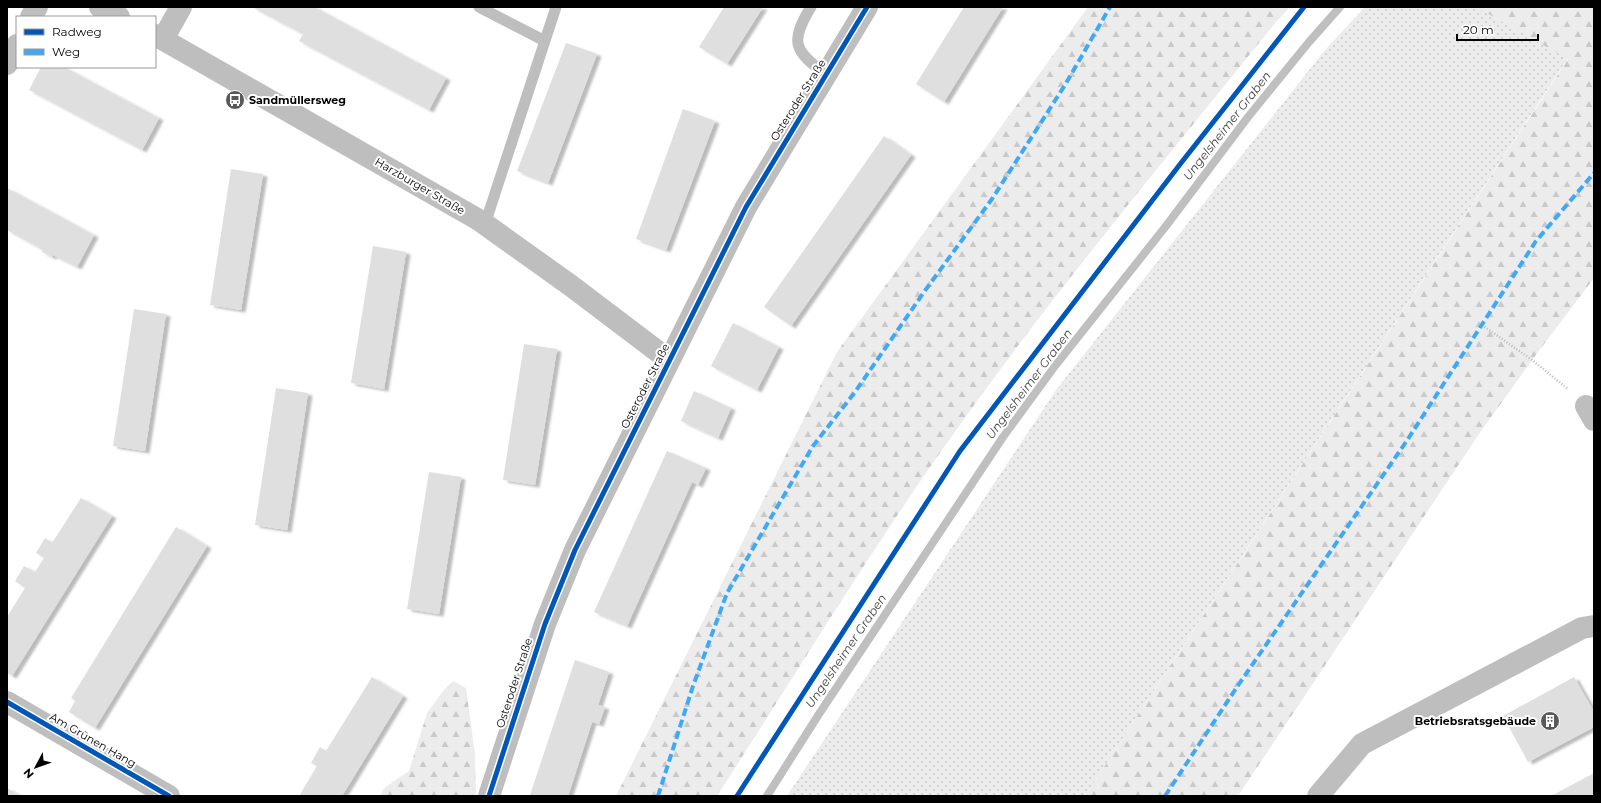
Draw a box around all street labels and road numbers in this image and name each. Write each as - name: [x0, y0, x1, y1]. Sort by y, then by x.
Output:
- street label: Osteroder Straße: [767, 56, 829, 143]
- street label: Harzburger Straße: [372, 155, 468, 218]
- street label: Osteroder Straße: [617, 341, 673, 431]
- street label: Osteroder Straße: [493, 636, 535, 730]
- street label: Am Grünen Hang: [47, 710, 139, 770]

